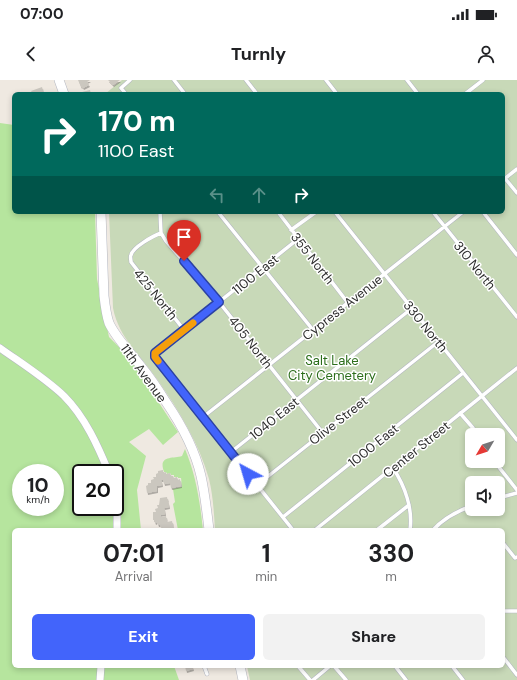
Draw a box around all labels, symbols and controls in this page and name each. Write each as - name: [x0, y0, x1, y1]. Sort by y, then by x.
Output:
- text: 07:00: [20, 4, 63, 24]
- text: Turnly: [231, 42, 286, 66]
- icon: back: [20, 43, 42, 65]
- icon: person: [475, 43, 497, 65]
- text: 170 m: [98, 103, 176, 140]
- icon: right: [32, 108, 84, 160]
- text: 1100 East: [98, 139, 174, 163]
- icon: left: [206, 184, 228, 206]
- icon: ahead: [248, 184, 270, 206]
- icon: right: [290, 184, 312, 206]
- pin: [167, 220, 201, 261]
- icon: arrive: [173, 226, 195, 248]
- street label: 355 North: [287, 229, 338, 288]
- street label: 310 North: [450, 237, 499, 293]
- street label: 1100 East: [229, 250, 282, 298]
- street label: 425 North: [130, 265, 181, 323]
- street label: Cypress Avenue: [299, 271, 386, 344]
- street label: 330 North: [400, 297, 452, 356]
- street label: 405 North: [225, 313, 276, 372]
- street label: 11th Avenue: [117, 341, 171, 406]
- park label: Salt Lake City Cemetery: [288, 352, 376, 384]
- street label: Olive Street: [305, 392, 371, 449]
- street label: 1040 East: [246, 393, 303, 444]
- street label: Center Street: [379, 417, 453, 482]
- street label: 1000 East: [345, 420, 402, 471]
- north arrow: [465, 428, 505, 468]
- map controls: [465, 428, 505, 516]
- position arrow: [227, 453, 269, 495]
- speed limit sign: 20: [72, 464, 124, 516]
- text: 10: [27, 472, 49, 498]
- button: sound: [465, 476, 505, 516]
- text: km/h: [26, 493, 50, 506]
- text: 07:01: [103, 538, 164, 569]
- text: 1: [262, 538, 271, 569]
- text: 330: [368, 538, 414, 569]
- text: Arrival: [115, 568, 153, 585]
- text: min: [255, 568, 277, 585]
- text: m: [385, 568, 397, 585]
- button: Exit: [32, 614, 255, 660]
- button: Share: [263, 614, 485, 660]

